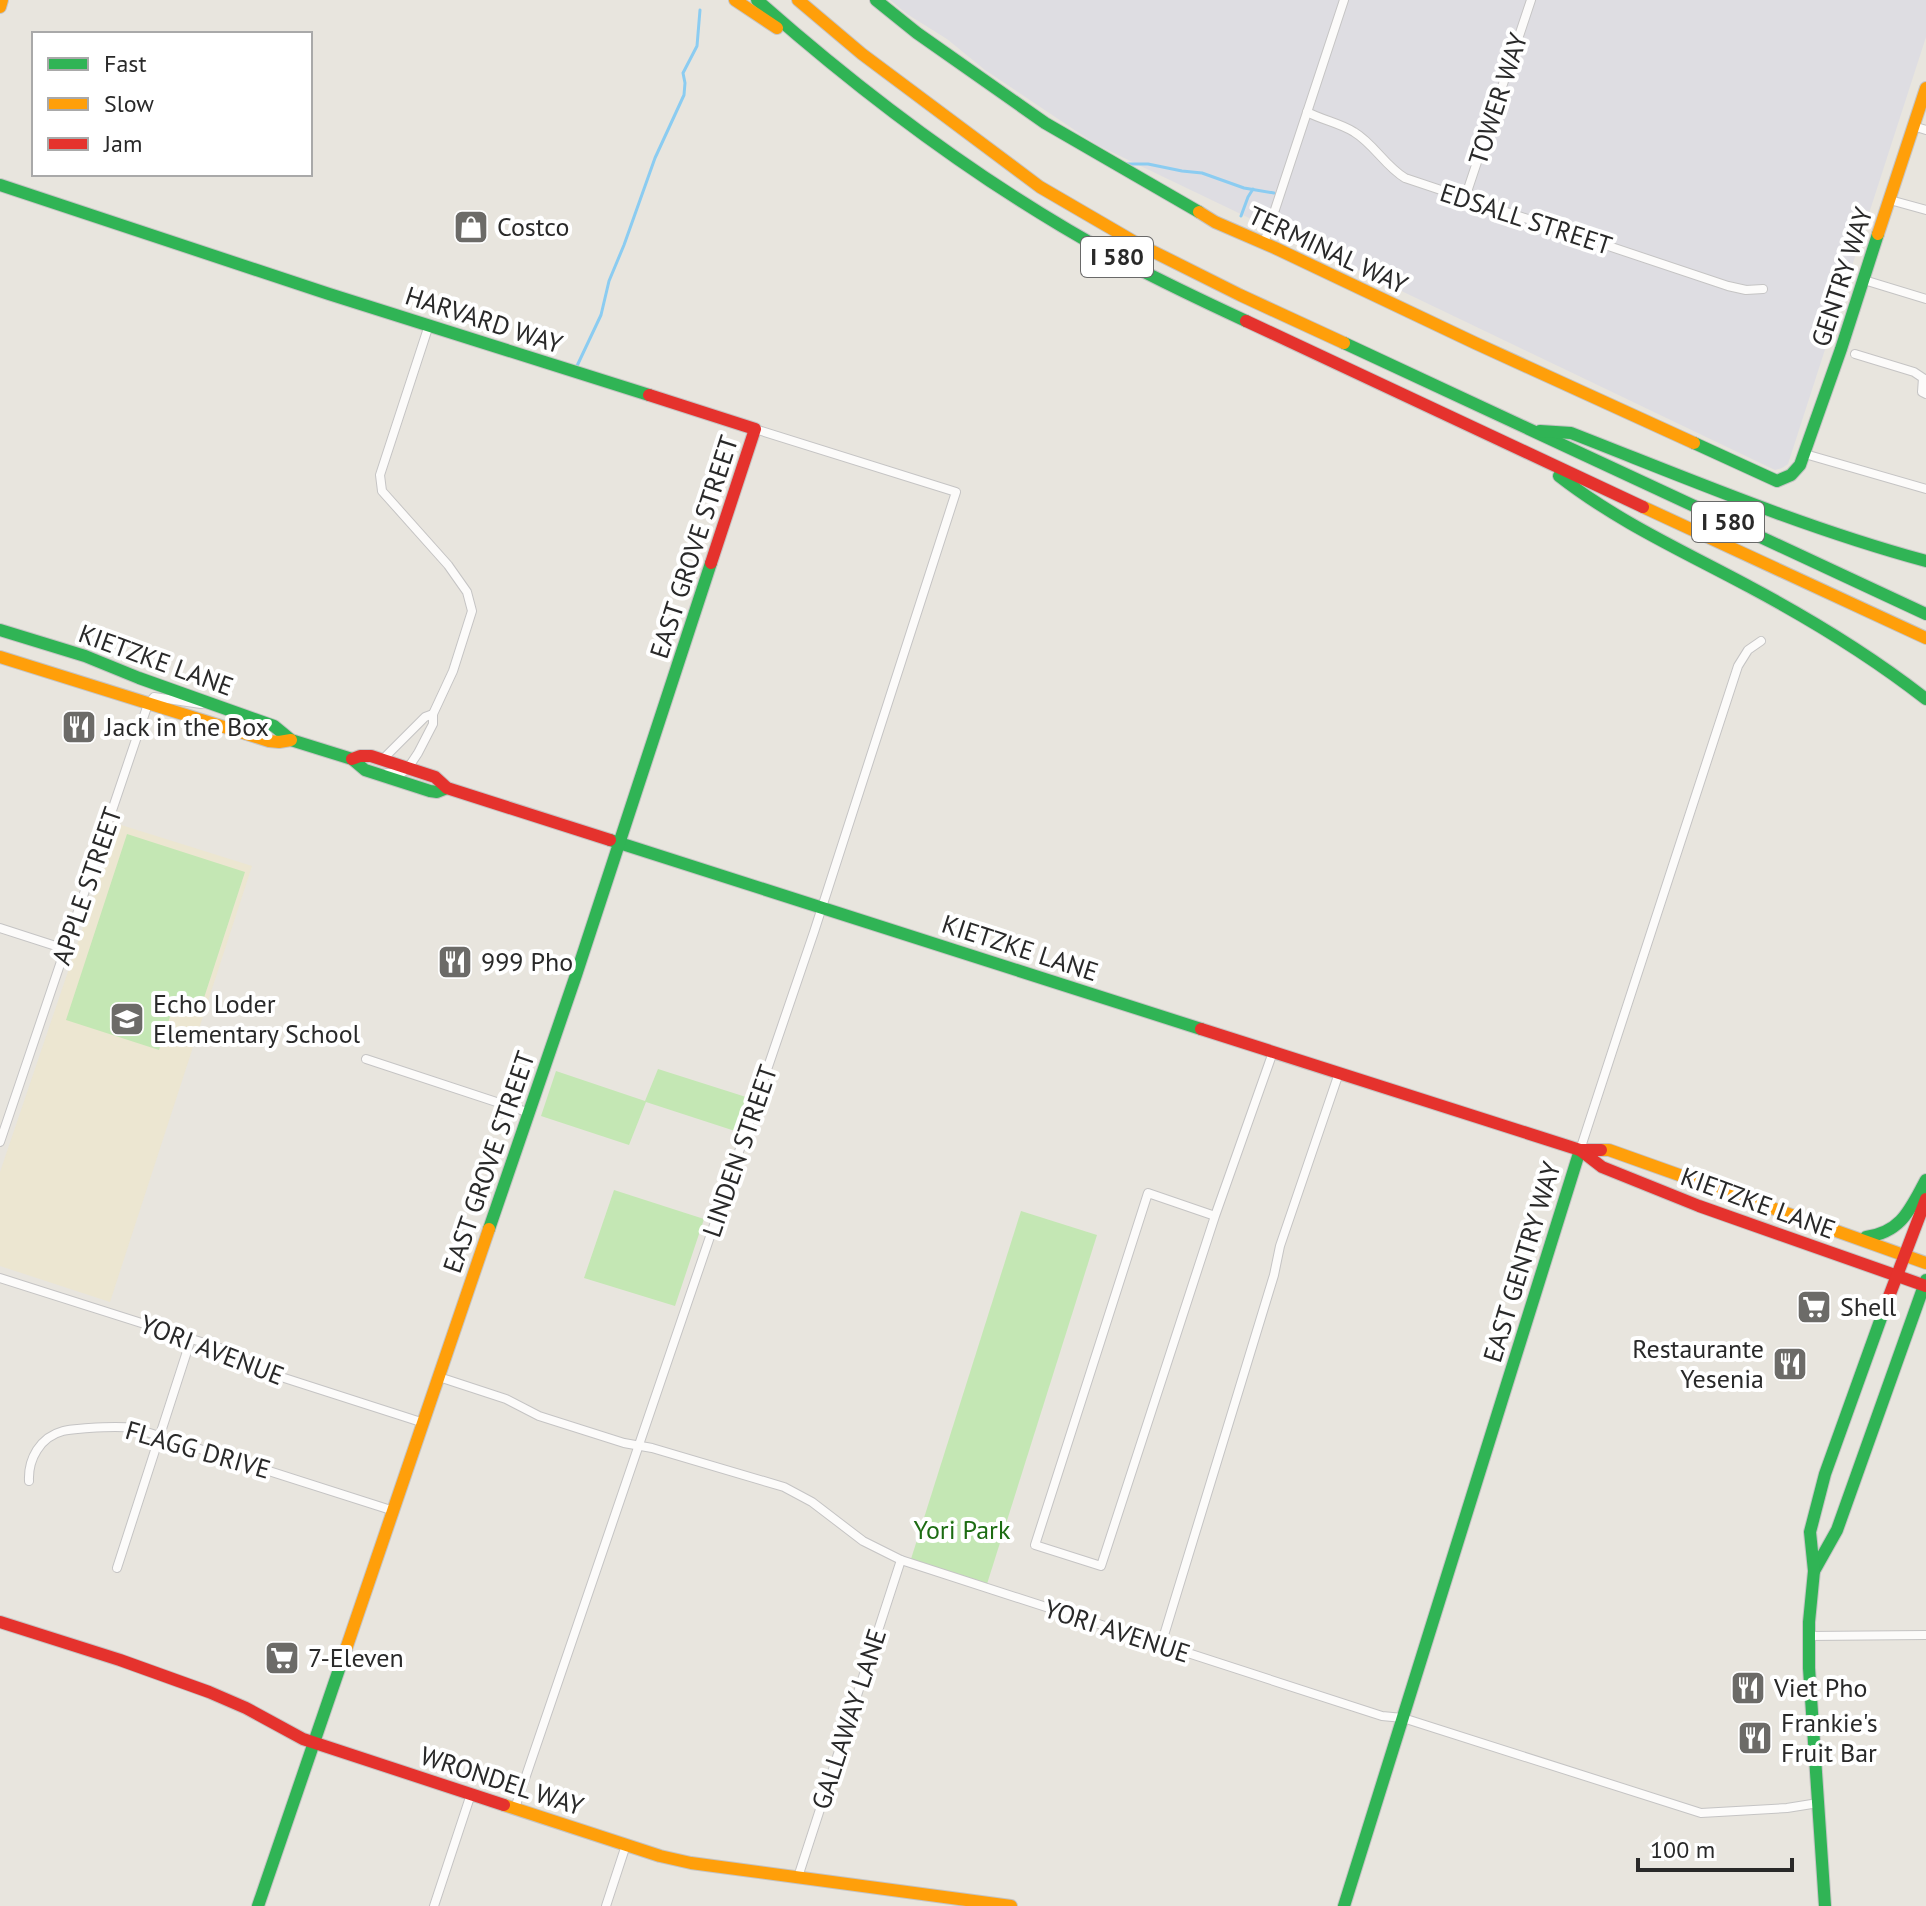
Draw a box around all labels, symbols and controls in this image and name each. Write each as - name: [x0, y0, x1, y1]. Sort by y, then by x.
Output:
- street label: TOWER WAY: [1461, 28, 1534, 169]
- legend: [32, 32, 312, 176]
- text: Fast: [104, 48, 147, 79]
- text: Slow: [104, 88, 154, 119]
- text: Jam: [103, 128, 142, 159]
- street label: EDSALL STREET: [1436, 175, 1616, 262]
- street label: TERMINAL WAY: [1243, 198, 1414, 301]
- street label: GENTRY WAY: [1803, 202, 1880, 351]
- shop icon: Costco: [452, 208, 490, 246]
- place label: Costco: [497, 210, 569, 243]
- road number: I 580: [1081, 237, 1153, 277]
- street label: HARVARD WAY: [401, 279, 567, 361]
- street label: EAST GROVE STREET: [642, 431, 745, 662]
- road number: I 580: [1692, 502, 1764, 542]
- street label: KIETZKE LANE: [74, 616, 238, 703]
- restaurant icon: Jack in the Box: [60, 708, 98, 746]
- place label: Jack in the Box: [104, 710, 269, 743]
- street label: APPLE STREET: [44, 803, 129, 969]
- street label: KIETZKE LANE: [938, 907, 1102, 988]
- restaurant icon: 999 Pho: [436, 943, 474, 981]
- place label: 999 Pho: [481, 945, 573, 978]
- place label: Echo Loder Elementary School: [153, 987, 361, 1050]
- school or university icon: Echo Loder Elementary School: [108, 1000, 146, 1038]
- street label: EAST GROVE STREET: [435, 1047, 542, 1277]
- street label: LINDEN STREET: [695, 1060, 784, 1241]
- street label: EAST GENTRY WAY: [1475, 1157, 1568, 1366]
- street label: KIETZKE LANE: [1676, 1159, 1840, 1246]
- supermarket icon: Shell: [1795, 1288, 1833, 1326]
- place label: Shell: [1840, 1290, 1897, 1323]
- street label: YORI AVENUE: [136, 1307, 289, 1392]
- place label: Restaurante Yesenia: [1632, 1332, 1764, 1395]
- restaurant icon: Restaurante Yesenia: [1771, 1345, 1809, 1383]
- street label: FLAGG DRIVE: [122, 1413, 274, 1486]
- park label: Yori Park: [914, 1513, 1011, 1546]
- street label: YORI AVENUE: [1040, 1591, 1194, 1670]
- street label: GALLAWAY LANE: [804, 1624, 893, 1813]
- supermarket icon: 7-Eleven: [263, 1639, 301, 1677]
- place label: 7-Eleven: [308, 1641, 404, 1674]
- restaurant icon: Viet Pho: [1729, 1669, 1767, 1707]
- place label: Viet Pho: [1773, 1671, 1867, 1704]
- place label: Frankie's Fruit Bar: [1781, 1706, 1878, 1769]
- restaurant icon: Frankie's Fruit Bar: [1736, 1719, 1774, 1757]
- street label: WRONDEL WAY: [416, 1739, 588, 1823]
- scale bar: [1638, 1822, 1792, 1872]
- text: 100 m: [1650, 1834, 1715, 1865]

